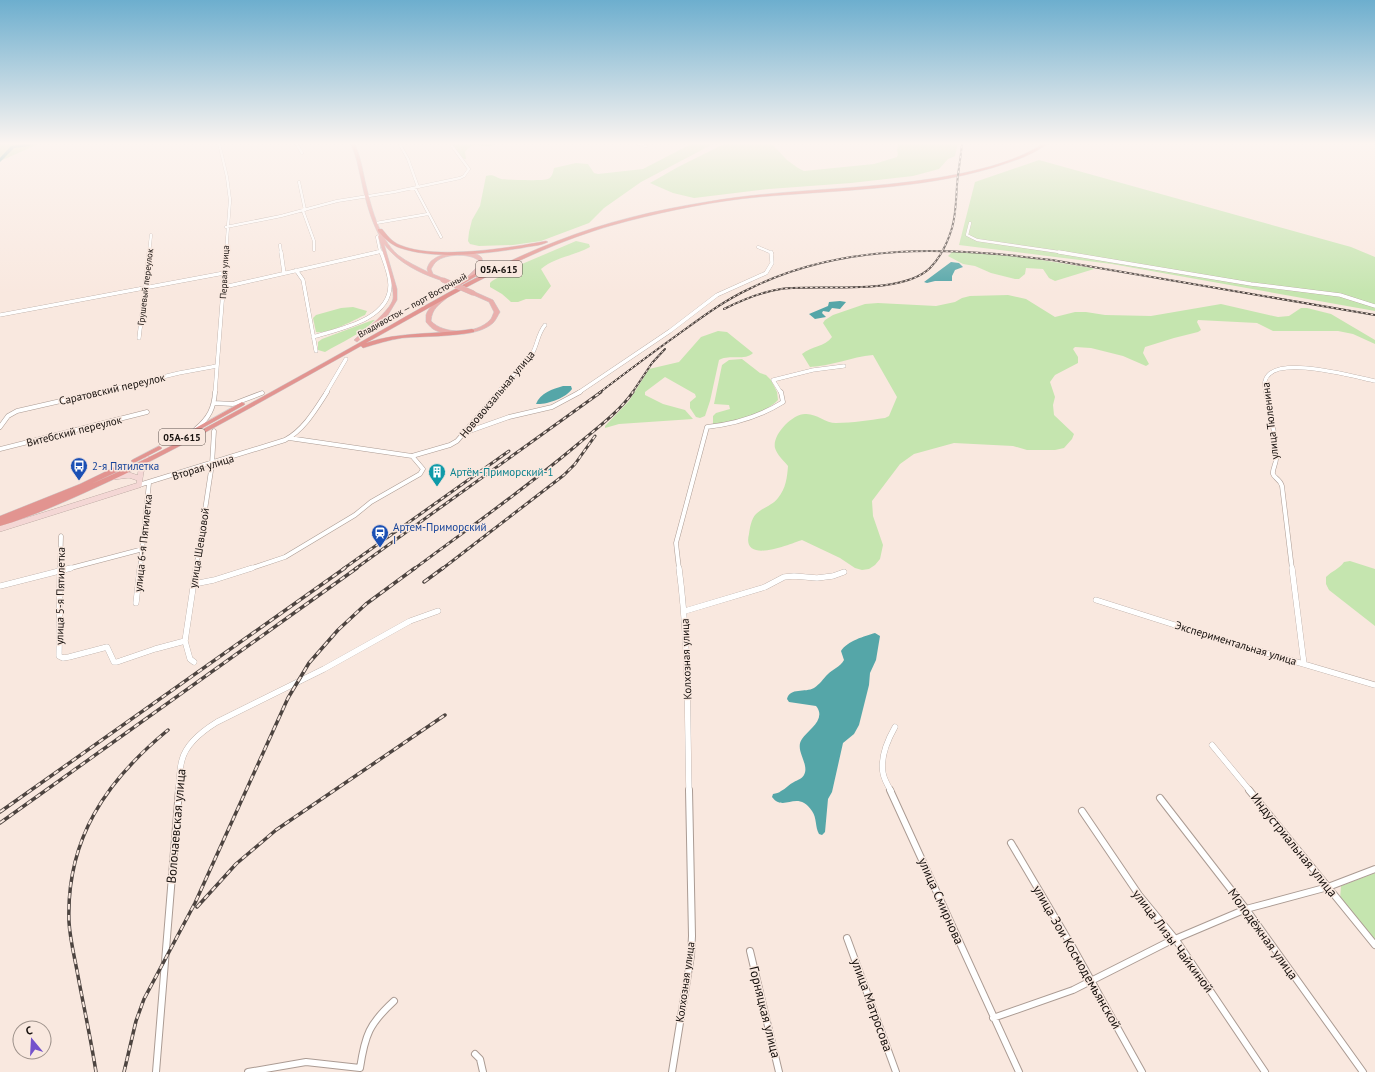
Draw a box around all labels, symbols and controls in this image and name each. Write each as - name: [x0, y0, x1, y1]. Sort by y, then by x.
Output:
- street label: Первая улица: [217, 245, 231, 299]
- street label: Грушевый переулок: [135, 247, 155, 326]
- road number: 05А-615: [476, 261, 522, 277]
- street label: Владивосток — порт Восточный: [356, 270, 469, 340]
- street label: Нововокзальная улица: [456, 347, 538, 441]
- street label: Саратовский переулок: [58, 370, 167, 408]
- street label: улица Тюленина: [1258, 382, 1282, 460]
- street label: Витебский переулок: [25, 412, 124, 450]
- road number: 05А-615: [159, 429, 205, 445]
- street label: Вторая улица: [170, 451, 236, 483]
- bus stop icon: 2-я Пятилетка: [69, 456, 89, 481]
- place label: 2-я Пятилетка: [92, 459, 159, 473]
- building icon: Артём-Приморский-1: [427, 462, 447, 487]
- place label: Артём-Приморский-1: [450, 465, 553, 479]
- street label: улица 6-я Пятилетка: [131, 493, 155, 593]
- street label: улица Шевцовой: [186, 507, 212, 589]
- place label: Артем-Приморский I: [393, 520, 486, 547]
- station icon: Артем-Приморский I: [370, 523, 390, 548]
- street label: улица 5-я Пятилетка: [52, 547, 68, 645]
- street label: Колхозная улица: [678, 618, 694, 700]
- street label: Экспериментальная улица: [1173, 618, 1299, 668]
- street label: Волочаевская улица: [163, 768, 189, 884]
- street label: Индустриальная улица: [1247, 789, 1341, 901]
- street label: улица Смирнова: [914, 855, 968, 947]
- street label: улица Зои Космодемьянской: [1029, 882, 1125, 1032]
- street label: Молодёжная улица: [1224, 885, 1302, 983]
- street label: улица Лизы Чайкиной: [1129, 886, 1217, 996]
- street label: Колхозная улица: [672, 941, 698, 1023]
- street label: улица Матросова: [847, 956, 897, 1054]
- street label: Горняцкая улица: [745, 964, 785, 1060]
- north arrow: [12, 1020, 52, 1060]
- text: С: [24, 1023, 34, 1038]

